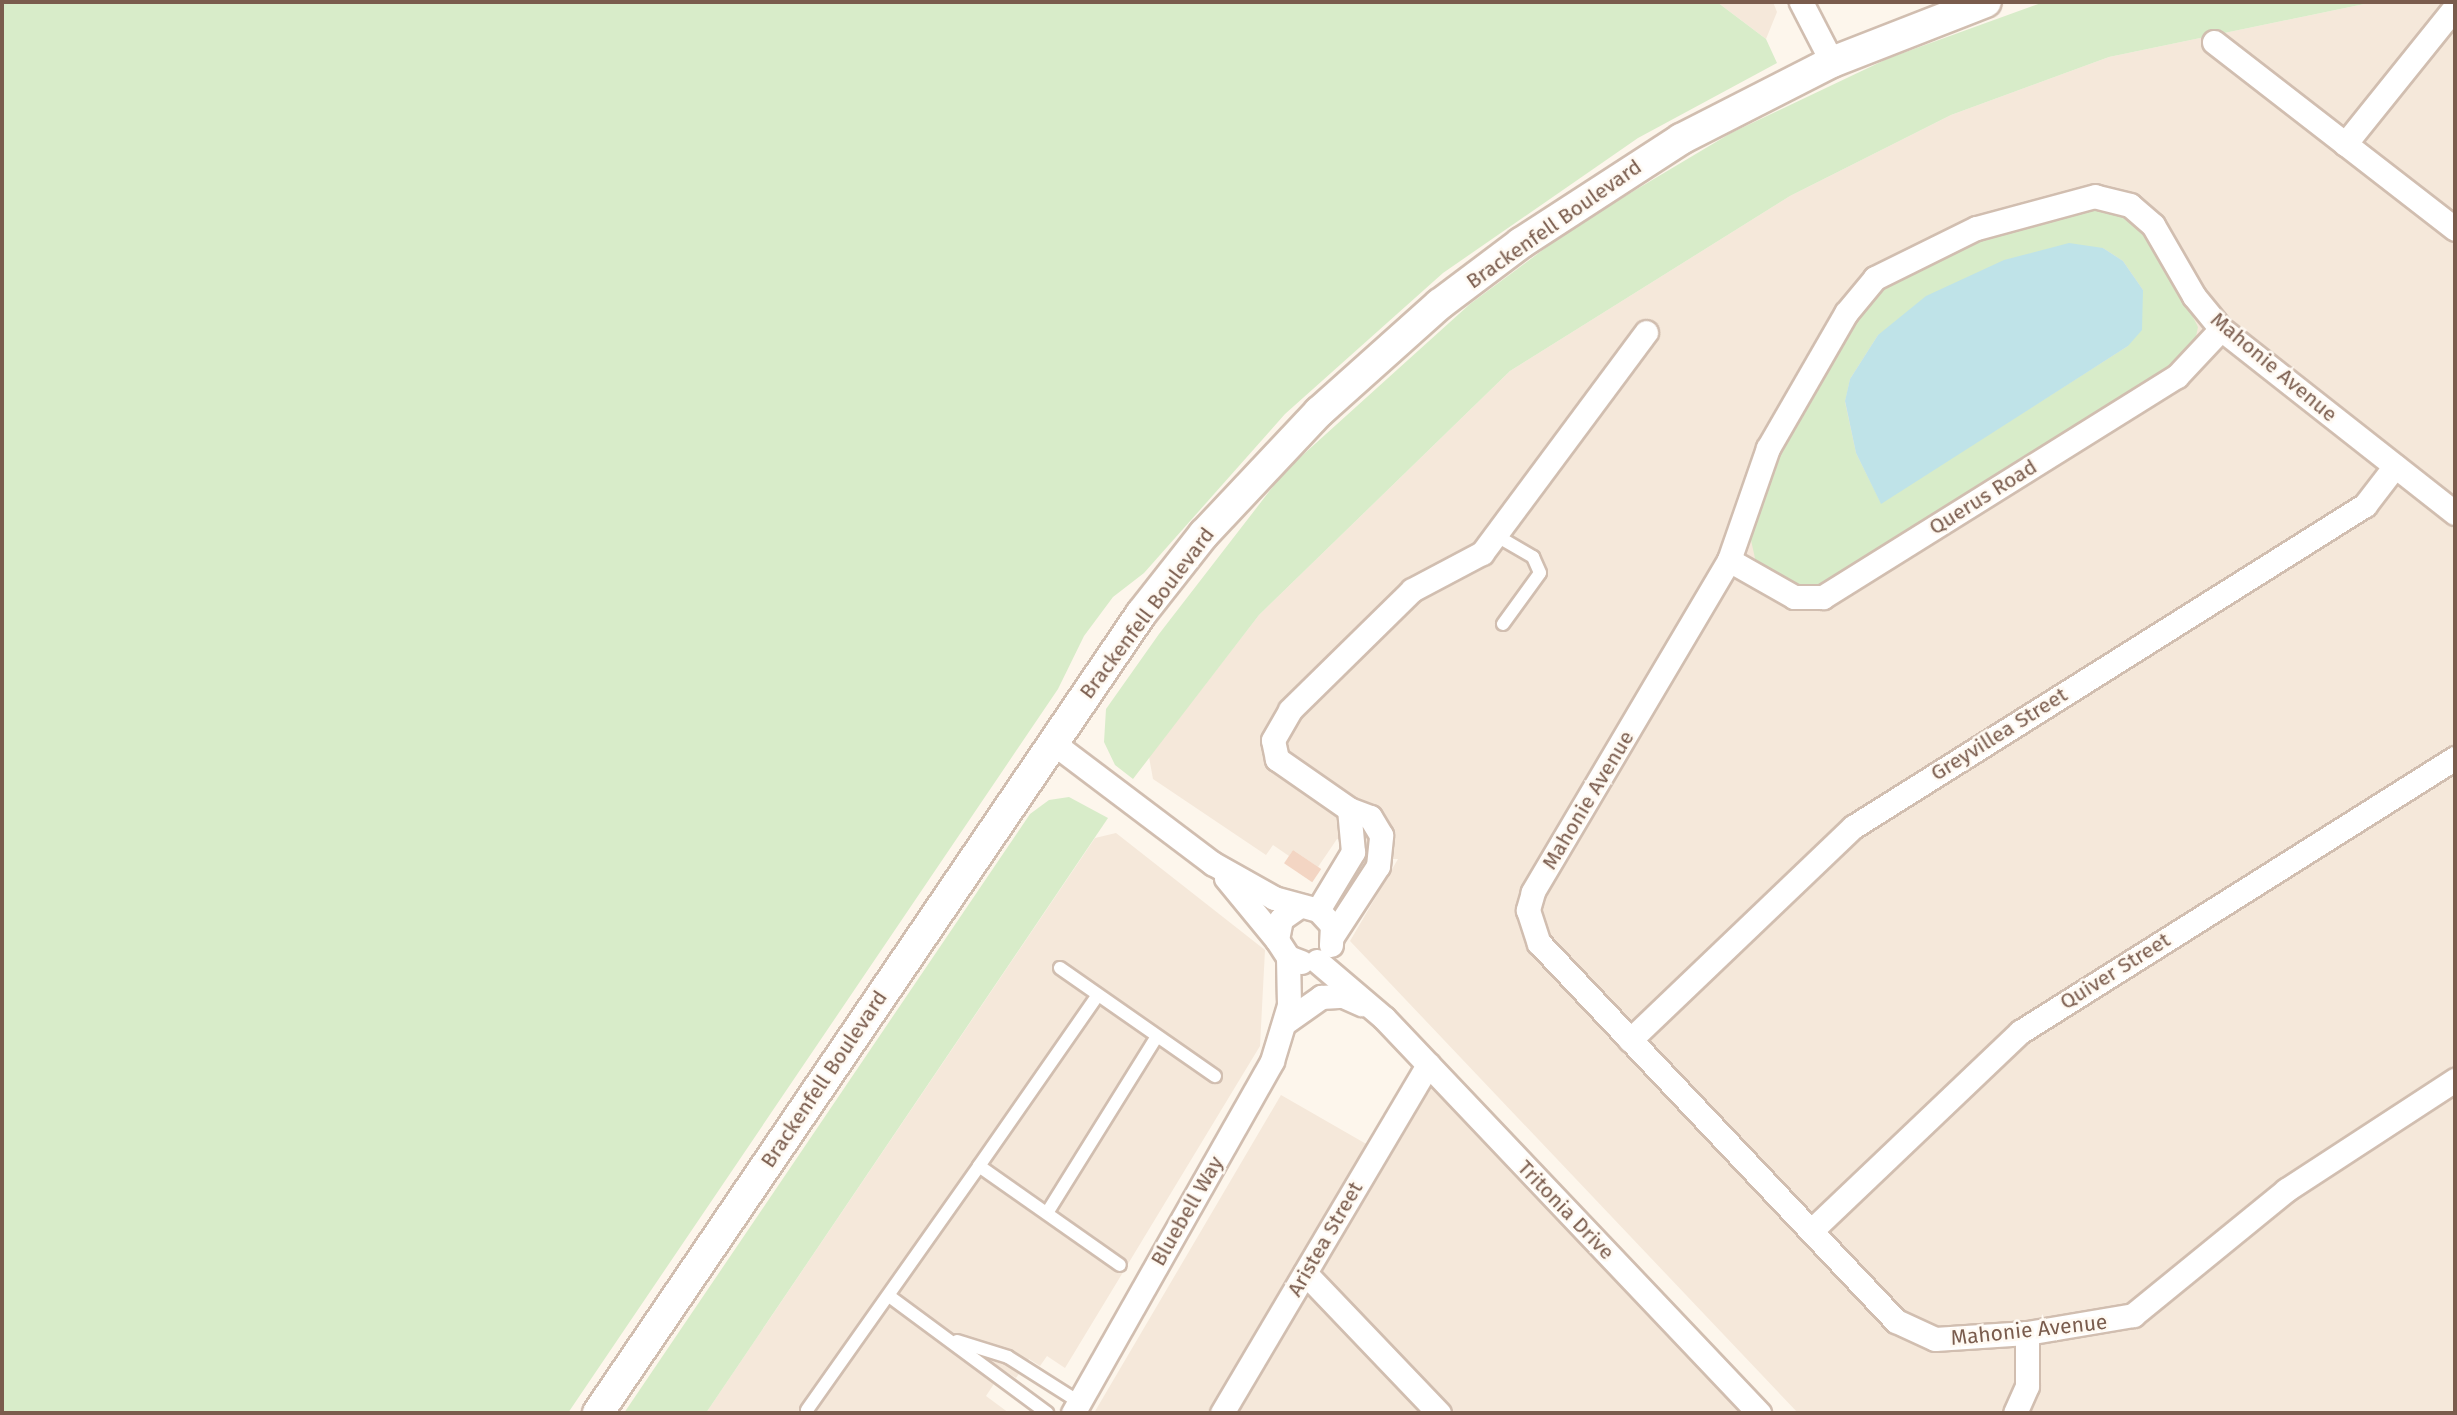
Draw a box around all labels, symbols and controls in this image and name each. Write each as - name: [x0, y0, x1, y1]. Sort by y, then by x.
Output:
- street label: Brackenfell Boulevard: [1462, 154, 1646, 294]
- street label: Mahonie Avenue: [2206, 307, 2342, 427]
- street label: Querus Road: [1924, 454, 2042, 540]
- street label: Brackenfell Boulevard: [1074, 522, 1220, 704]
- street label: Greyvillea Street: [1926, 682, 2072, 786]
- street label: Mahonie Avenue: [1537, 726, 1639, 874]
- street label: Quiver Street: [2055, 927, 2175, 1015]
- street label: Brackenfell Boulevard: [755, 986, 893, 1172]
- street label: Bluebell Way: [1145, 1152, 1229, 1270]
- street label: Tritonia Drive: [1512, 1155, 1620, 1265]
- street label: Aristea Street: [1282, 1177, 1368, 1301]
- street label: Mahonie Avenue: [1949, 1309, 2109, 1351]

